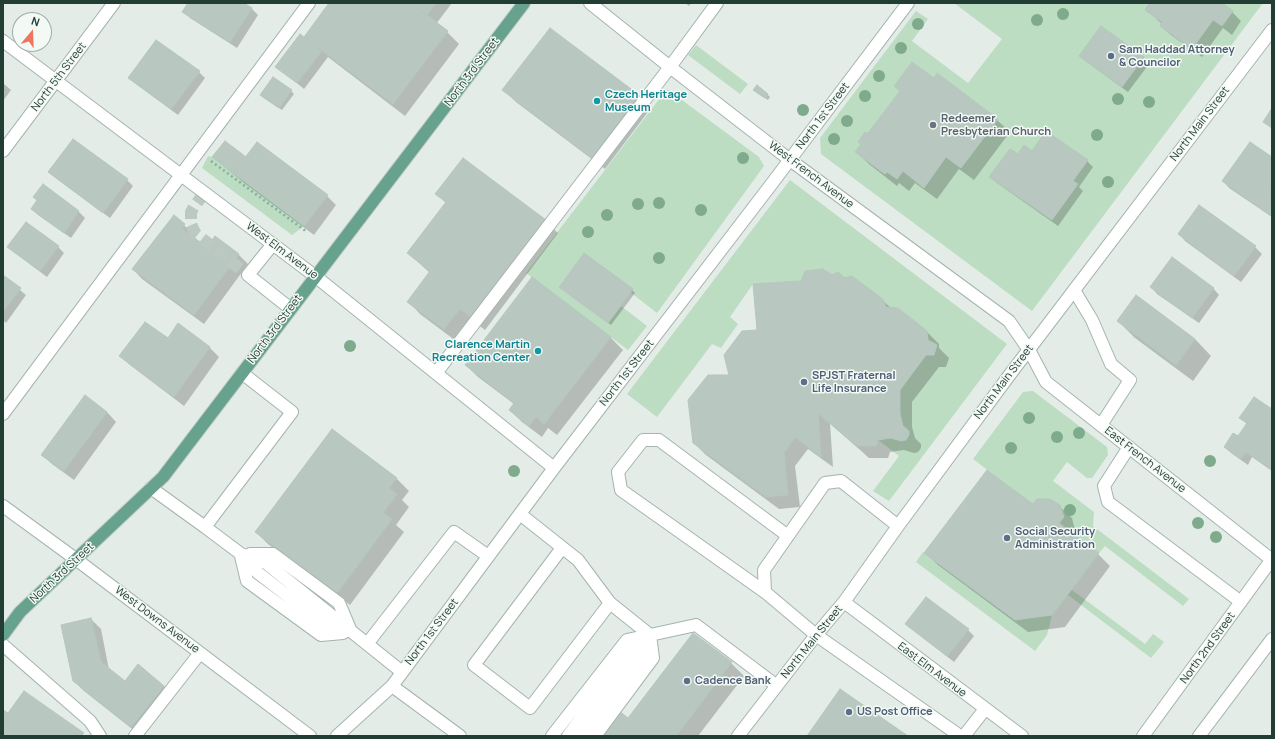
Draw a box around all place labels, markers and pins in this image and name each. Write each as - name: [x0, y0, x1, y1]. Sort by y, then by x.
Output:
- place label: Sam Haddad Attorney & Councilor: [1119, 43, 1235, 69]
- marker: Sam Haddad Attorney & Councilor: [1106, 51, 1116, 61]
- place label: Czech Heritage Museum: [605, 88, 687, 114]
- marker: Czech Heritage Museum: [592, 96, 602, 106]
- place label: Redeemer Presbyterian Church: [941, 112, 1051, 138]
- marker: Redeemer Presbyterian Church: [928, 120, 938, 130]
- place label: Clarence Martin Recreation Center: [432, 338, 530, 364]
- marker: Clarence Martin Recreation Center: [533, 346, 543, 356]
- place label: SPJST Fraternal Life Insurance: [812, 369, 896, 395]
- marker: SPJST Fraternal Life Insurance: [799, 377, 809, 387]
- place label: Social Security Administration: [1015, 525, 1095, 551]
- marker: Social Security Administration: [1002, 533, 1012, 543]
- place label: Cadence Bank: [695, 674, 771, 688]
- marker: Cadence Bank: [682, 676, 692, 686]
- place label: US Post Office: [857, 705, 933, 719]
- marker: US Post Office: [844, 707, 854, 717]

